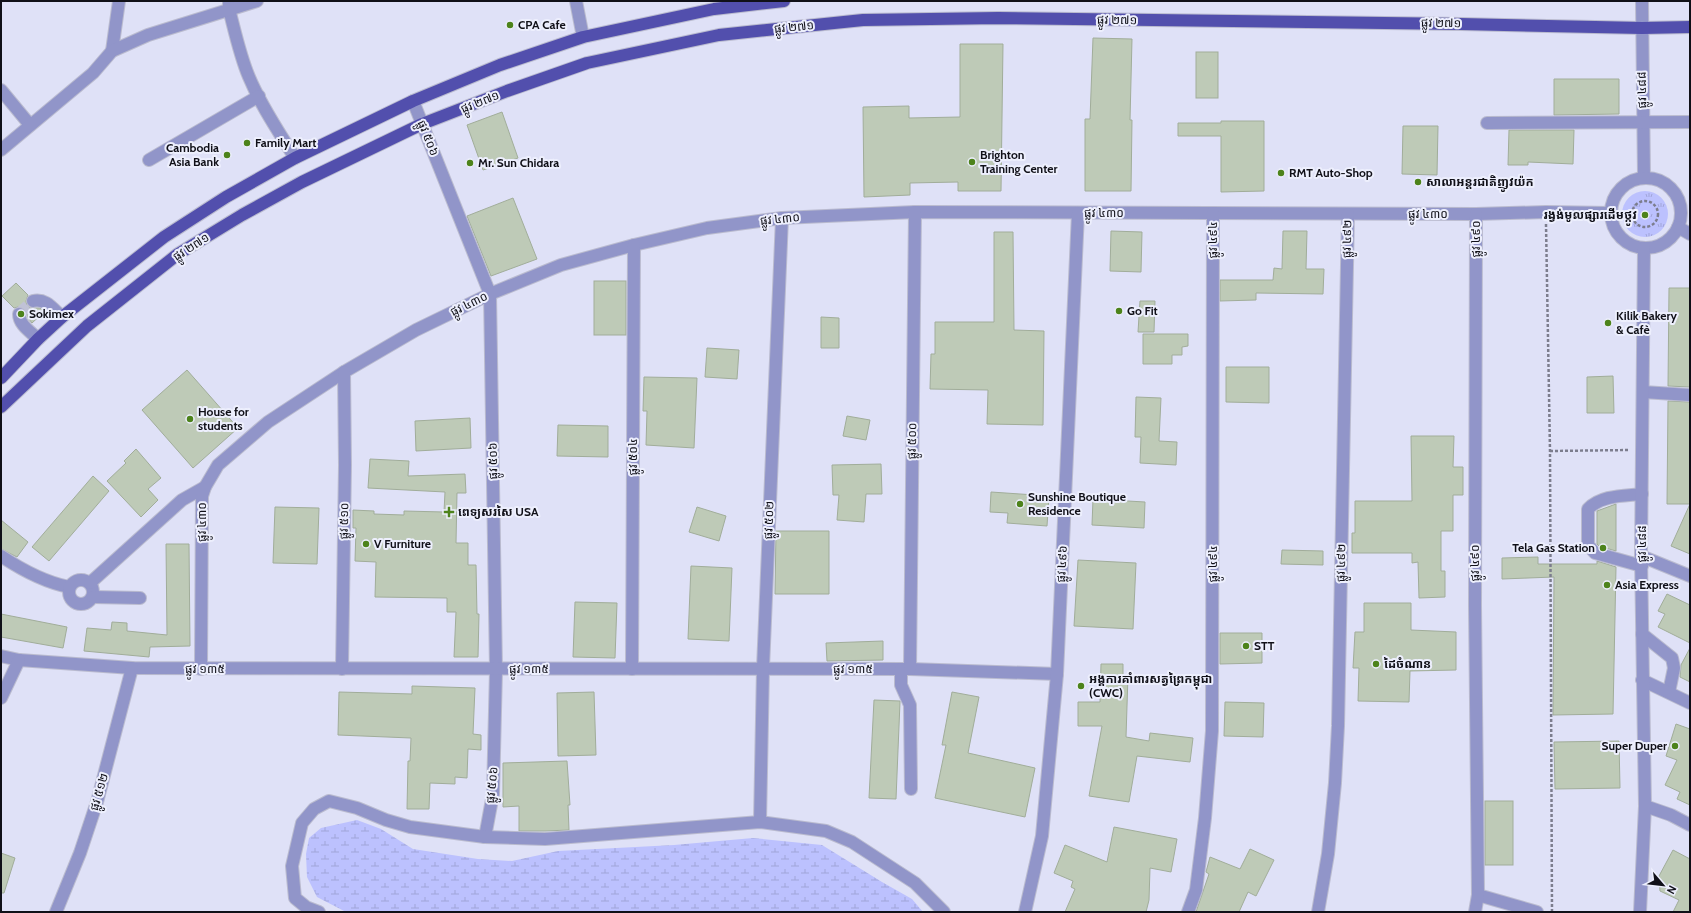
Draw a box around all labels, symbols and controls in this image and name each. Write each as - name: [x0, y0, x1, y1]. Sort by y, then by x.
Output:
- street label: ផ្លូវ ២៧១: [1097, 12, 1137, 31]
- street label: ផ្លូវ ២៧១: [1421, 15, 1461, 34]
- place label: CPA Cafe: [518, 17, 566, 32]
- street label: ផ្លូវ ២៧១: [773, 17, 815, 40]
- marker: CPA Cafe: [505, 20, 515, 30]
- street label: ផ្លូវ ៤៨៨: [1634, 71, 1653, 109]
- street label: ផ្លូវ ២៧១: [458, 87, 503, 119]
- street label: ផ្លូវ ៥០៦: [411, 118, 442, 159]
- place label: Family Mart: [255, 135, 316, 150]
- marker: Family Mart: [242, 138, 252, 148]
- place label: Cambodia Asia Bank: [166, 140, 219, 169]
- place label: Brighton Training Center: [980, 147, 1057, 176]
- marker: Cambodia Asia Bank: [222, 150, 232, 160]
- place label: Mr. Sun Chidara: [478, 155, 559, 170]
- marker: Brighton Training Center: [967, 157, 977, 167]
- marker: Mr. Sun Chidara: [465, 158, 475, 168]
- place label: RMT Auto-Shop: [1289, 165, 1373, 180]
- marker: RMT Auto-Shop: [1276, 168, 1286, 178]
- place label: សាលាអន្តរជាតិញូវយ៉ក: [1426, 174, 1534, 192]
- marker: សាលាអន្តរជាតិញូវយ៉ក: [1413, 177, 1423, 187]
- street label: ផ្លូវ ៤៣០: [1084, 205, 1124, 224]
- street label: ផ្លូវ ៤៣០: [1408, 206, 1448, 225]
- place label: រង្វង់មូលផ្សារដើមថ្កូវ: [1543, 207, 1637, 226]
- street label: ផ្លូវ ៤៣០: [759, 209, 801, 232]
- marker: រង្វង់មូលផ្សារដើមថ្កូវ: [1640, 210, 1650, 220]
- street label: ផ្លូវ ៤៩២: [1339, 220, 1358, 258]
- street label: ផ្លូវ ៤៩០: [1468, 220, 1487, 258]
- street label: ផ្លូវ ៤៩៤: [1205, 221, 1224, 259]
- street label: ផ្លូវ ២៧១: [170, 229, 214, 267]
- street label: ផ្លូវ ៤៣០: [448, 288, 492, 322]
- place label: Go Fit: [1127, 303, 1158, 318]
- place label: Sokimex: [29, 306, 74, 321]
- marker: Go Fit: [1114, 306, 1124, 316]
- place label: Kilik Bakery & Cafè: [1616, 308, 1677, 337]
- marker: Sokimex: [16, 309, 26, 319]
- marker: Kilik Bakery & Cafè: [1603, 318, 1613, 328]
- place label: House for students: [198, 404, 249, 433]
- marker: House for students: [185, 414, 195, 424]
- street label: ផ្លូវ ៥០០: [904, 422, 923, 460]
- street label: ផ្លូវ ៥០៤: [625, 438, 644, 476]
- street label: ផ្លូវ ៥០៦: [485, 442, 504, 480]
- place label: Sunshine Boutique Residence: [1028, 489, 1126, 518]
- marker: Sunshine Boutique Residence: [1015, 499, 1025, 509]
- street label: ផ្លូវ ៥០២: [760, 500, 780, 540]
- street label: ផ្លូវ ៤៣០: [194, 502, 213, 542]
- street label: ផ្លូវ ៥១០: [336, 502, 355, 540]
- place label: ពេទ្យសរសៃ USA: [458, 504, 539, 519]
- marker: ពេទ្យសរសៃ USA: [443, 506, 455, 518]
- street label: ផ្លូវ ៤៨៨: [1634, 525, 1653, 563]
- place label: V Furniture: [374, 536, 431, 551]
- marker: V Furniture: [361, 539, 371, 549]
- place label: Tela Gas Station: [1512, 540, 1595, 555]
- marker: Tela Gas Station: [1598, 543, 1608, 553]
- street label: ផ្លូវ ៤៩២: [1333, 544, 1352, 582]
- street label: ផ្លូវ ៤៩០: [1467, 544, 1486, 582]
- street label: ផ្លូវ ៤៩៦: [1053, 545, 1074, 583]
- street label: ផ្លូវ ៤៩៤: [1205, 545, 1224, 583]
- place label: Asia Express: [1615, 577, 1679, 592]
- marker: Asia Express: [1602, 580, 1612, 590]
- place label: STT: [1254, 638, 1275, 653]
- marker: STT: [1241, 641, 1251, 651]
- place label: ដៃចំណាន: [1384, 656, 1431, 671]
- marker: ដៃចំណាន: [1371, 659, 1381, 669]
- street label: ផ្លូវ ១៣៥: [185, 661, 225, 680]
- street label: ផ្លូវ ១៣៥: [509, 661, 549, 680]
- street label: ផ្លូវ ១៣៥: [833, 661, 873, 680]
- place label: អង្គការគាំពារសត្វព្រៃកម្ពុជា (CWC): [1089, 671, 1212, 700]
- marker: អង្គការគាំពារសត្វព្រៃកម្ពុជា (CWC): [1076, 681, 1086, 691]
- place label: Super Duper: [1602, 738, 1667, 753]
- marker: Super Duper: [1670, 741, 1680, 751]
- street label: ផ្លូវ ៥០៦: [482, 766, 504, 804]
- street label: ផ្លូវ ៥១២: [86, 771, 114, 813]
- north arrow: [1643, 865, 1683, 905]
- text: N: [1664, 883, 1680, 896]

